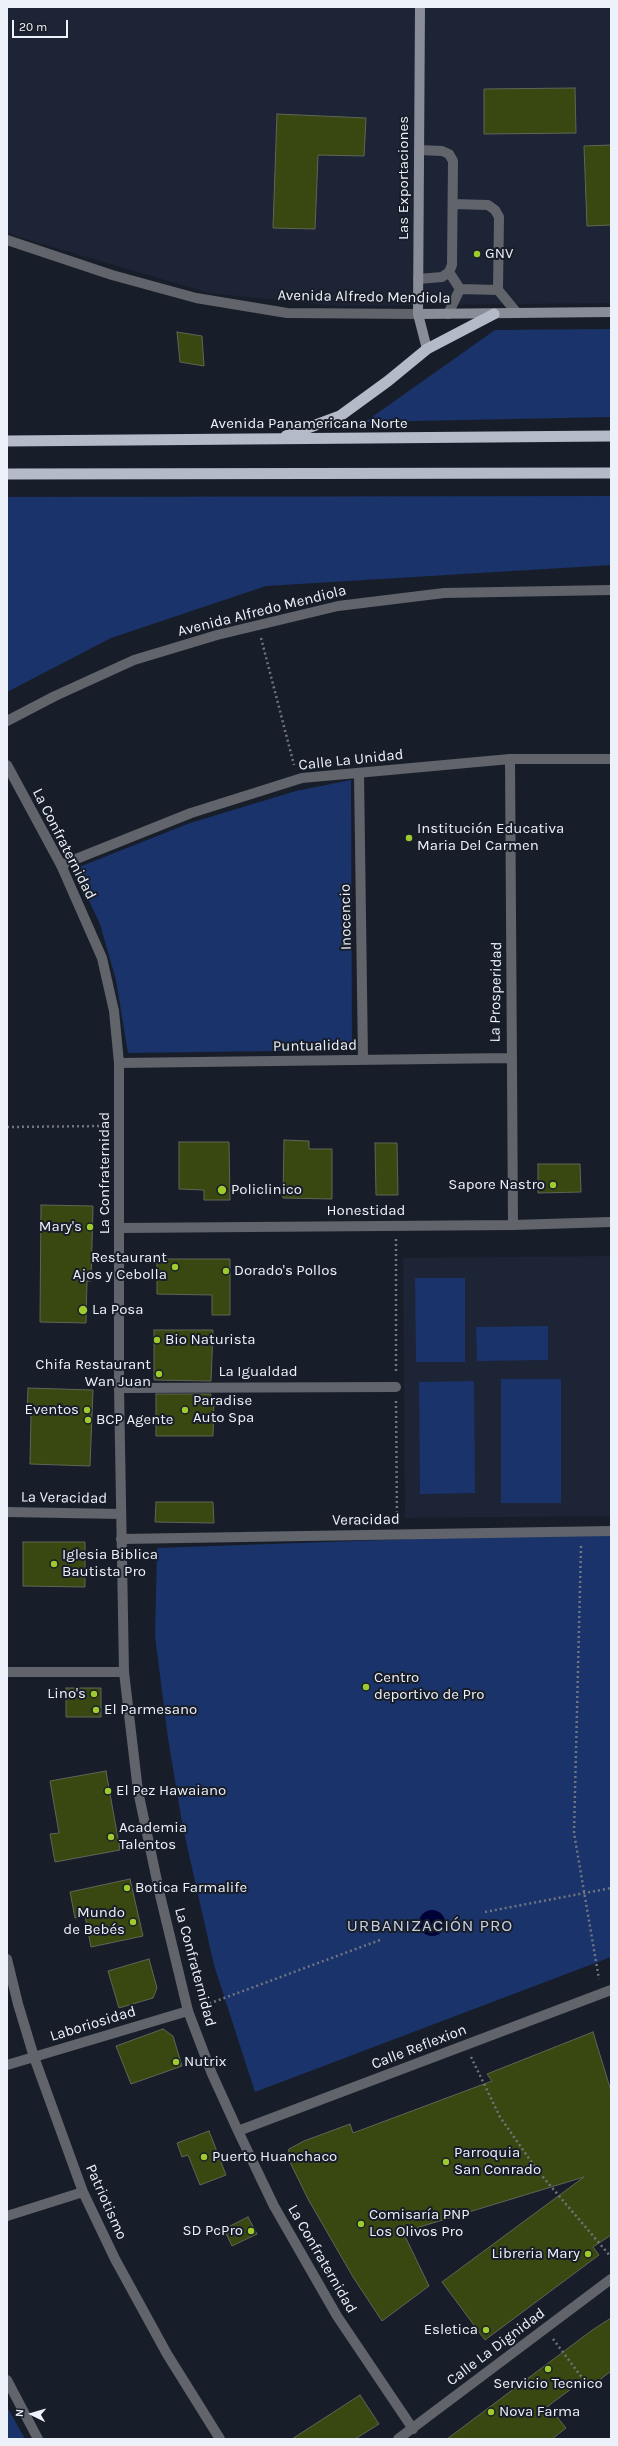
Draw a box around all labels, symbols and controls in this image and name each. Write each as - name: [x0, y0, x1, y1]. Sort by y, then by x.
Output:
- scale bar: [14, 12, 70, 38]
- text: 20 m: [19, 20, 47, 34]
- street label: Las Exportaciones: [395, 116, 413, 240]
- place label: GNV: [485, 245, 513, 263]
- marker: GNV: [472, 249, 482, 259]
- street label: Avenida Alfredo Mendiola: [277, 286, 451, 308]
- street label: Avenida Panamericana Norte: [210, 415, 408, 433]
- street label: Avenida Alfredo Mendiola: [176, 581, 348, 641]
- street label: Calle La Unidad: [298, 746, 404, 774]
- street label: La Confraternidad: [28, 785, 100, 903]
- place label: Institución Educativa Maria Del Carmen: [417, 820, 564, 855]
- marker: Institución Educativa Maria Del Carmen: [404, 833, 414, 843]
- street label: Inocencio: [336, 884, 356, 950]
- street label: La Prosperidad: [486, 941, 506, 1043]
- street label: Puntualidad: [273, 1036, 357, 1056]
- street label: La Confraternidad: [96, 1112, 114, 1234]
- place label: Sapore Nastro: [448, 1176, 545, 1194]
- marker: Sapore Nastro: [548, 1180, 558, 1190]
- place label: Policlinico: [231, 1181, 302, 1199]
- marker: Policlinico: [216, 1184, 228, 1196]
- street label: Honestidad: [326, 1202, 406, 1220]
- place label: Mary's: [39, 1218, 82, 1236]
- marker: Mary's: [85, 1222, 95, 1232]
- place label: Restaurant Ajos y Cebolla: [73, 1249, 167, 1284]
- marker: Restaurant Ajos y Cebolla: [170, 1262, 180, 1272]
- place label: Dorado's Pollos: [234, 1262, 337, 1280]
- marker: Dorado's Pollos: [221, 1266, 231, 1276]
- place label: La Posa: [92, 1301, 143, 1319]
- marker: La Posa: [77, 1304, 89, 1316]
- place label: Bio Naturista: [165, 1331, 255, 1349]
- marker: Bio Naturista: [152, 1335, 162, 1345]
- place label: Chifa Restaurant Wan Juan: [35, 1356, 151, 1391]
- street label: La Igualdad: [218, 1363, 298, 1381]
- marker: Chifa Restaurant Wan Juan: [154, 1369, 164, 1379]
- place label: Paradise Auto Spa: [193, 1392, 254, 1427]
- place label: Eventos: [25, 1401, 79, 1419]
- marker: Eventos: [82, 1405, 92, 1415]
- marker: Paradise Auto Spa: [180, 1405, 190, 1415]
- place label: BCP Agente: [96, 1411, 174, 1429]
- marker: BCP Agente: [83, 1415, 93, 1425]
- street label: La Veracidad: [21, 1488, 107, 1508]
- street label: Veracidad: [332, 1510, 400, 1530]
- place label: Iglesia Biblica Bautista Pro: [62, 1546, 158, 1581]
- marker: Iglesia Biblica Bautista Pro: [49, 1559, 59, 1569]
- place label: Centro deportivo de Pro: [374, 1669, 484, 1704]
- marker: Centro deportivo de Pro: [361, 1682, 371, 1692]
- place label: Lino's: [47, 1685, 86, 1703]
- marker: Lino's: [89, 1689, 99, 1699]
- place label: El Parmesano: [104, 1701, 197, 1719]
- marker: El Parmesano: [91, 1705, 101, 1715]
- place label: El Pez Hawaiano: [116, 1782, 226, 1800]
- marker: El Pez Hawaiano: [103, 1786, 113, 1796]
- place label: Academia Talentos: [119, 1819, 187, 1854]
- marker: Academia Talentos: [106, 1832, 116, 1842]
- place label: Botica Farmalife: [135, 1879, 247, 1897]
- marker: Botica Farmalife: [122, 1883, 132, 1893]
- place label: Mundo de Bebés: [63, 1904, 125, 1939]
- street label: La Confraternidad: [170, 1906, 220, 2028]
- district label: URBANIZACIÓN PRO: [347, 1916, 513, 1936]
- marker: Mundo de Bebés: [128, 1917, 138, 1927]
- street label: Laboriosidad: [48, 2002, 138, 2046]
- street label: Calle Reflexion: [369, 2021, 469, 2073]
- place label: Nutrix: [184, 2053, 227, 2071]
- marker: Nutrix: [171, 2057, 181, 2067]
- place label: Parroquia San Conrado: [454, 2144, 541, 2179]
- place label: Puerto Huanchaco: [212, 2148, 337, 2166]
- marker: Puerto Huanchaco: [199, 2152, 209, 2162]
- marker: Parroquia San Conrado: [441, 2157, 451, 2167]
- street label: Patriotismo: [81, 2162, 131, 2242]
- street label: La Confraternidad: [284, 2201, 360, 2317]
- place label: Comisaría PNP Los Olivos Pro: [369, 2206, 470, 2241]
- marker: Comisaría PNP Los Olivos Pro: [356, 2219, 366, 2229]
- place label: SD PcPro: [183, 2222, 243, 2240]
- marker: SD PcPro: [246, 2226, 256, 2236]
- place label: Libreria Mary: [491, 2245, 580, 2263]
- marker: Libreria Mary: [583, 2249, 593, 2259]
- street label: Calle La Dignidad: [443, 2304, 549, 2390]
- place label: Esletica: [424, 2321, 478, 2339]
- marker: Esletica: [481, 2325, 491, 2335]
- marker: Servicio Tecnico: [543, 2364, 553, 2374]
- place label: Servicio Tecnico: [493, 2375, 603, 2393]
- north arrow: [12, 2394, 52, 2434]
- place label: Nova Farma: [499, 2403, 580, 2421]
- marker: Nova Farma: [486, 2407, 496, 2417]
- text: N: [13, 2408, 26, 2417]

